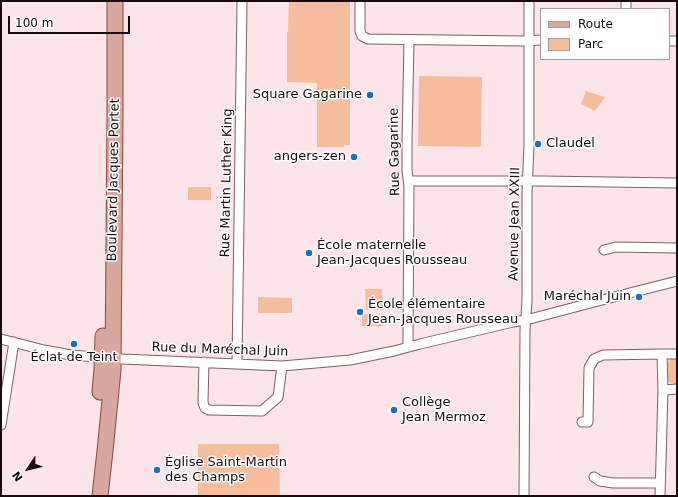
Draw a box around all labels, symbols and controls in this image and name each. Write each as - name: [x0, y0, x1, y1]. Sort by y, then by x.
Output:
- scale bar: [10, 8, 132, 34]
- legend: [540, 8, 670, 60]
- text: 100 m: [15, 16, 53, 30]
- text: Route: [578, 17, 613, 31]
- text: Parc: [578, 37, 603, 51]
- place label: Square Gagarine: [253, 87, 362, 103]
- marker: Square Gagarine: [365, 90, 375, 100]
- street label: Boulevard Jacques Portet: [105, 98, 123, 262]
- street label: Rue Martin Luther King: [218, 108, 236, 258]
- street label: Rue Gagarine: [386, 108, 404, 196]
- place label: Claudel: [546, 136, 595, 152]
- marker: Claudel: [533, 139, 543, 149]
- place label: angers-zen: [274, 149, 346, 165]
- marker: angers-zen: [349, 152, 359, 162]
- street label: Avenue Jean XXIII: [506, 167, 524, 281]
- place label: École maternelle Jean-Jacques Rousseau: [317, 238, 467, 269]
- marker: École maternelle Jean-Jacques Rousseau: [304, 248, 314, 258]
- place label: Maréchal Juin: [544, 289, 631, 305]
- marker: Maréchal Juin: [634, 292, 644, 302]
- place label: École élémentaire Jean-Jacques Rousseau: [368, 297, 518, 328]
- marker: École élémentaire Jean-Jacques Rousseau: [355, 307, 365, 317]
- marker: Éclat de Teint: [69, 339, 79, 349]
- street label: Rue du Maréchal Juin: [151, 340, 289, 360]
- place label: Éclat de Teint: [30, 350, 118, 366]
- place label: Collège Jean Mermoz: [402, 395, 486, 426]
- marker: Collège Jean Mermoz: [389, 405, 399, 415]
- north arrow: [8, 449, 48, 489]
- place label: Église Saint-Martin des Champs: [165, 455, 287, 486]
- marker: Église Saint-Martin des Champs: [152, 465, 162, 475]
- text: N: [10, 469, 26, 484]

